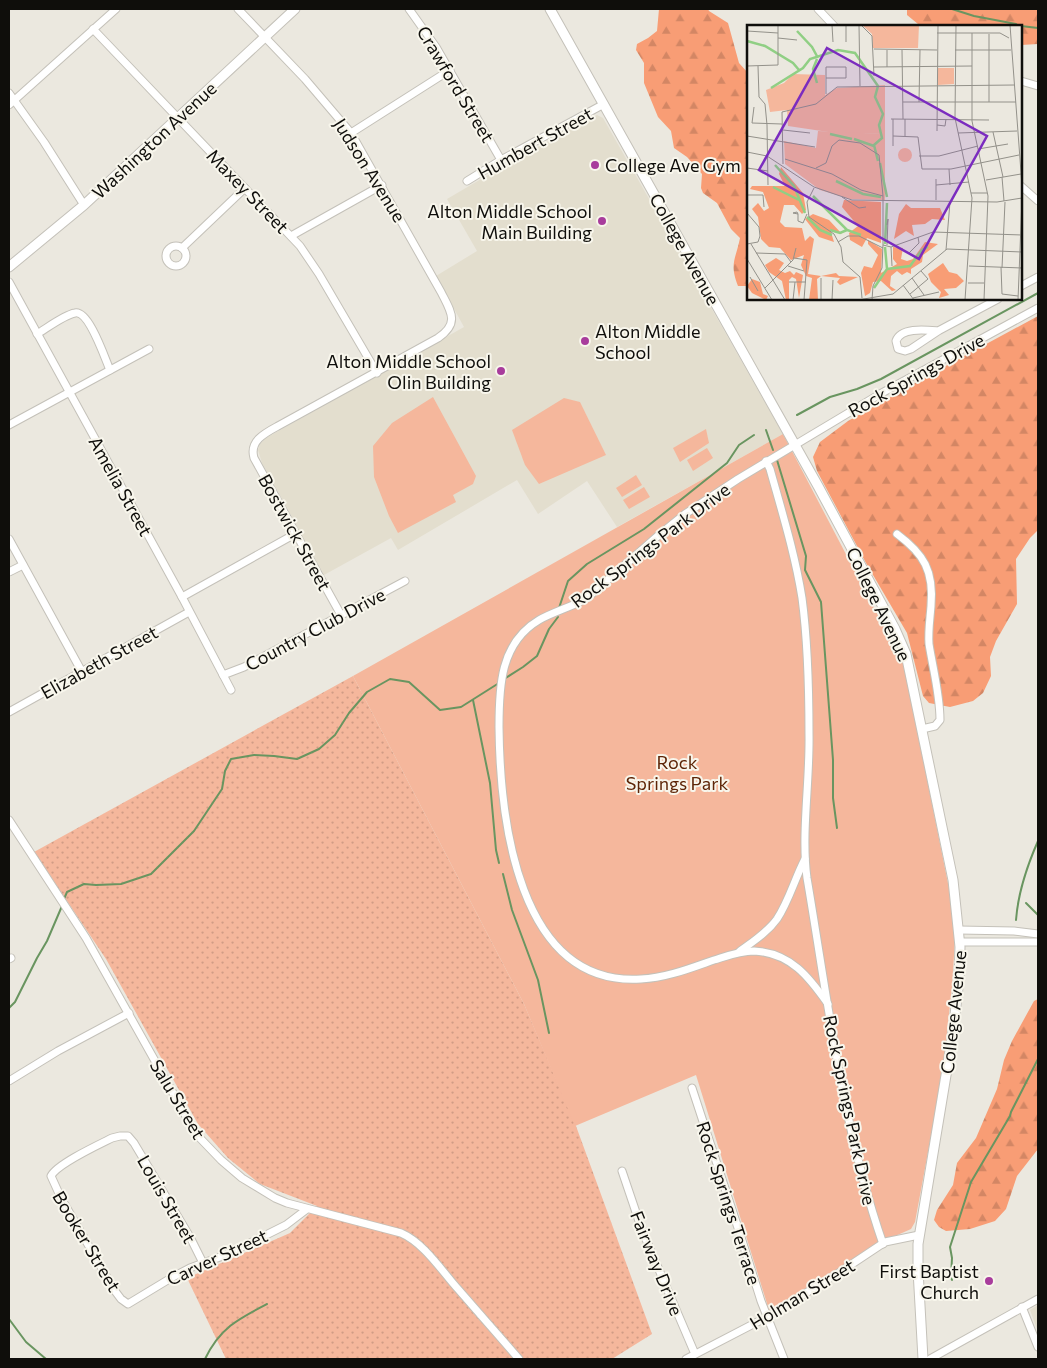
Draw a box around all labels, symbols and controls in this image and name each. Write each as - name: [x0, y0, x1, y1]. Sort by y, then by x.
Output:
- street label: Crawford Street: [413, 22, 499, 146]
- inset map: [747, 25, 1022, 300]
- street label: Washington Avenue: [87, 77, 221, 203]
- street label: Humbert Street: [474, 102, 596, 184]
- street label: Judson Avenue: [329, 114, 411, 226]
- street label: Maxey Street: [202, 144, 294, 238]
- place label: College Ave Gym: [605, 154, 741, 176]
- marker: College Ave Gym: [589, 159, 601, 171]
- street label: College Avenue: [645, 189, 725, 309]
- place label: Alton Middle School Main Building: [427, 200, 592, 243]
- marker: Alton Middle School Main Building: [596, 215, 608, 227]
- place label: Alton Middle School: [595, 320, 700, 363]
- street label: Rock Springs Drive: [844, 328, 988, 422]
- marker: Alton Middle School: [579, 335, 591, 347]
- place label: Alton Middle School Olin Building: [326, 350, 491, 393]
- marker: Alton Middle School Olin Building: [495, 365, 507, 377]
- street label: Amelia Street: [85, 432, 157, 540]
- street label: Bostwick Street: [254, 470, 336, 594]
- street label: Rock Springs Park Drive: [566, 478, 734, 612]
- street label: College Avenue: [842, 543, 916, 665]
- street label: Country Club Drive: [241, 583, 389, 675]
- street label: Elizabeth Street: [37, 621, 161, 703]
- park label: Rock Springs Park: [626, 751, 728, 794]
- street label: College Avenue: [936, 949, 970, 1075]
- street label: Rock Springs Park Drive: [819, 1013, 881, 1207]
- street label: Salu Street: [146, 1055, 210, 1143]
- street label: Rock Springs Terrace: [692, 1118, 766, 1288]
- street label: Louis Street: [133, 1151, 201, 1247]
- street label: Booker Street: [48, 1187, 126, 1295]
- street label: Fairway Drive: [626, 1207, 688, 1319]
- street label: Carver Street: [163, 1224, 271, 1290]
- street label: Holman Street: [746, 1254, 858, 1334]
- place label: First Baptist Church: [879, 1260, 979, 1303]
- marker: First Baptist Church: [983, 1275, 995, 1287]

